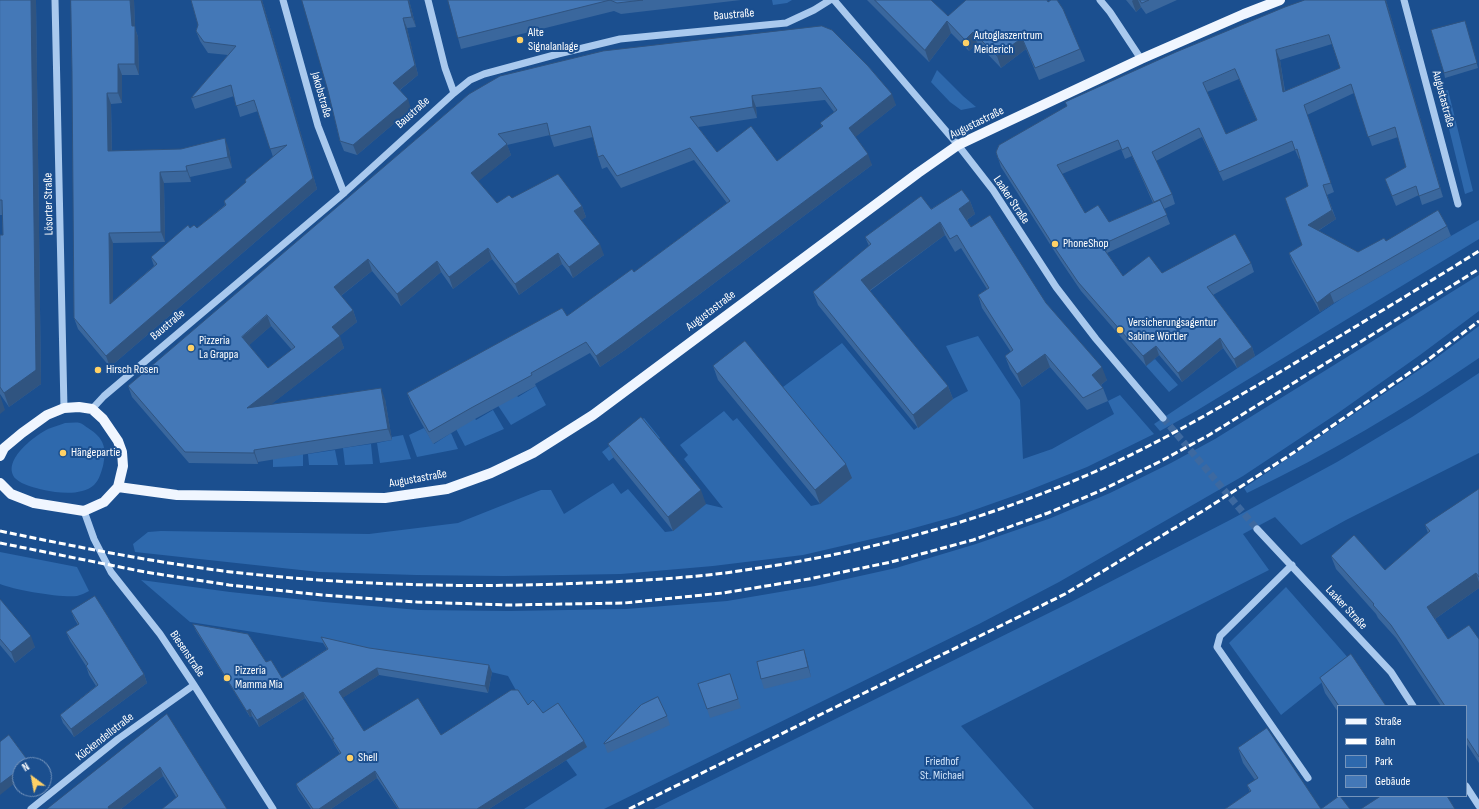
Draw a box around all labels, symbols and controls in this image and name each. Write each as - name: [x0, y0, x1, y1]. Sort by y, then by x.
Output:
- street label: Baustraße: [713, 6, 755, 24]
- place label: Alte Signalanlage: [528, 26, 578, 54]
- place label: Autoglaszentrum Meiderich: [974, 29, 1042, 57]
- marker: Alte Signalanlage: [515, 35, 525, 45]
- marker: Autoglaszentrum Meiderich: [961, 38, 971, 48]
- street label: Augustastraße: [1429, 69, 1457, 129]
- street label: Jakobstraße: [308, 70, 334, 120]
- street label: Baustraße: [393, 94, 433, 132]
- street label: Augustastraße: [948, 104, 1006, 142]
- street label: Lösorter Straße: [41, 173, 57, 235]
- street label: Laaker Straße: [990, 173, 1032, 227]
- place label: PhoneShop: [1063, 237, 1108, 251]
- marker: PhoneShop: [1050, 239, 1060, 249]
- street label: Augustastraße: [683, 288, 739, 334]
- street label: Baustraße: [148, 306, 188, 344]
- place label: Versicherungsagentur Sabine Wörtler: [1128, 316, 1217, 344]
- marker: Versicherungsagentur Sabine Wörtler: [1115, 325, 1125, 335]
- place label: Pizzeria La Grappa: [199, 334, 238, 362]
- marker: Pizzeria La Grappa: [186, 343, 196, 353]
- place label: Hirsch Rosen: [106, 363, 158, 377]
- marker: Hirsch Rosen: [93, 365, 103, 375]
- place label: Hängepartie: [71, 446, 120, 460]
- marker: Hängepartie: [58, 448, 68, 458]
- street label: Augustastraße: [388, 467, 448, 491]
- street label: Laaker Straße: [1322, 583, 1370, 633]
- street label: Biesenstraße: [166, 628, 208, 680]
- place label: Pizzeria Mamma Mia: [235, 664, 283, 692]
- marker: Pizzeria Mamma Mia: [222, 673, 232, 683]
- legend: [1337, 705, 1467, 797]
- street label: Kückendellstraße: [73, 710, 137, 764]
- text: Straße: [1375, 714, 1402, 729]
- text: Bahn: [1375, 734, 1395, 749]
- place label: Shell: [358, 751, 378, 765]
- marker: Shell: [345, 753, 355, 763]
- text: Park: [1375, 754, 1393, 769]
- park label: Friedhof St. Michael: [920, 755, 964, 783]
- north arrow: [12, 757, 52, 797]
- text: N: [20, 760, 32, 774]
- text: Gebäude: [1375, 774, 1410, 789]

